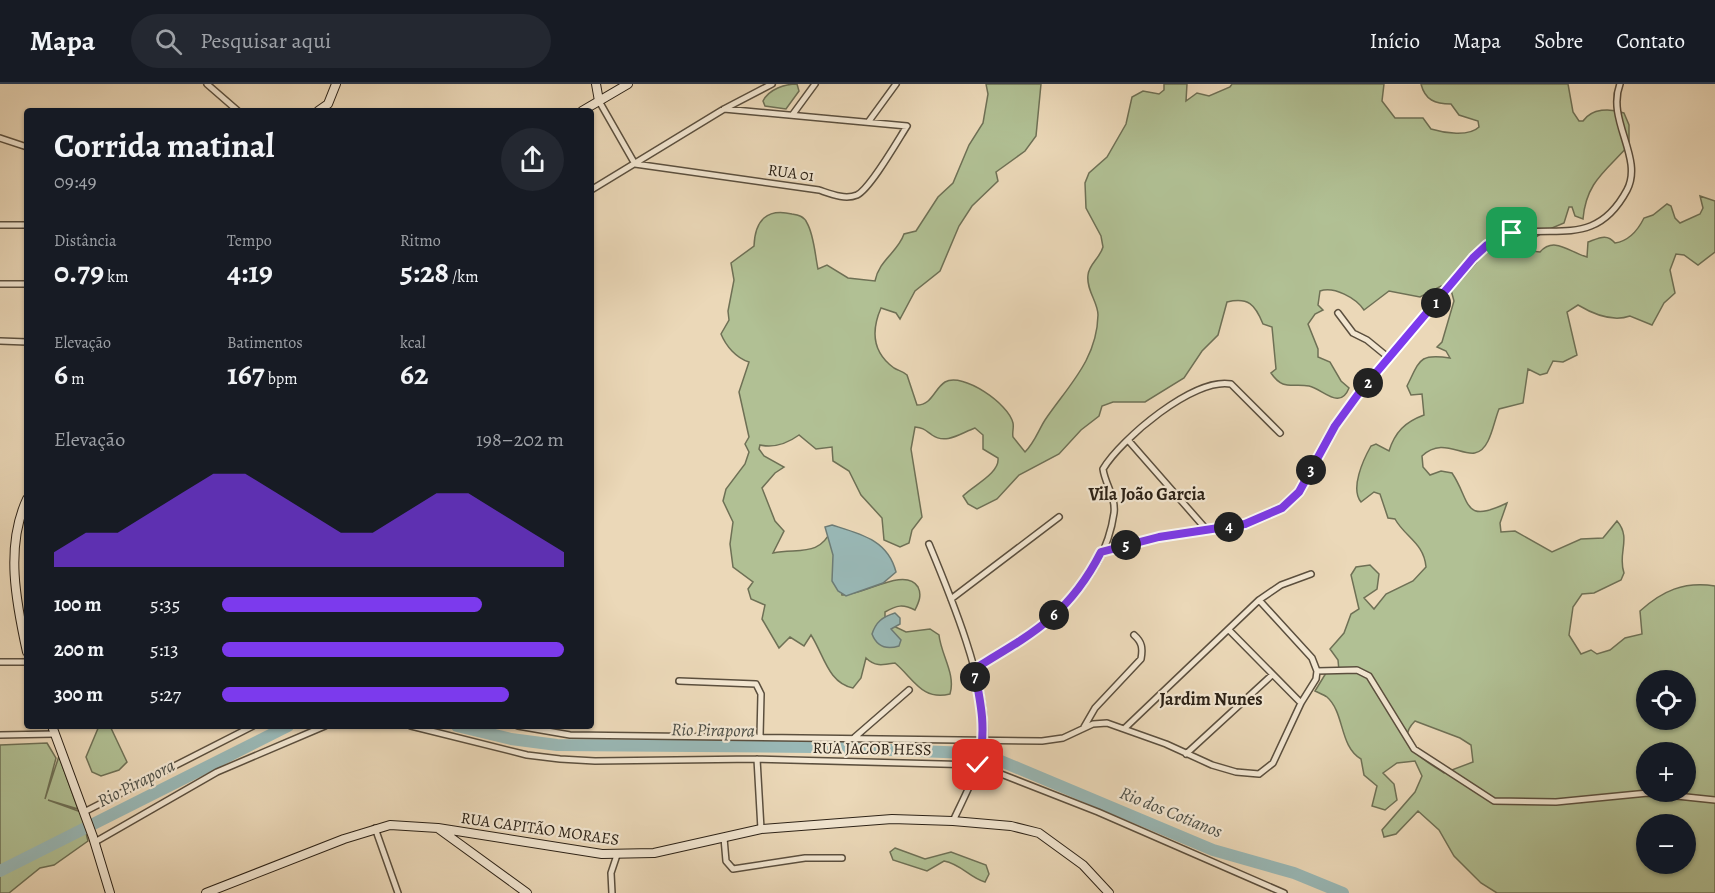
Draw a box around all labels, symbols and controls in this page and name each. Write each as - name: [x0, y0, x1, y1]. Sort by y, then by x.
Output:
- search box: [131, 14, 551, 68]
- text: Mapa: [30, 22, 95, 60]
- icon: search: [152, 25, 185, 58]
- text: Pesquisar aqui: [200, 26, 331, 56]
- text: Início: [1370, 27, 1420, 55]
- text: Mapa: [1453, 27, 1501, 55]
- text: Sobre: [1534, 27, 1583, 55]
- text: Contato: [1616, 27, 1685, 55]
- text: Corrida matinal: [54, 123, 274, 168]
- button: share: [501, 128, 564, 191]
- street label: RUA 01: [766, 159, 816, 187]
- text: 09:49: [54, 168, 97, 195]
- pin: [1486, 207, 1537, 258]
- icon: arrive: [1495, 216, 1528, 249]
- text: Distância: [54, 230, 116, 252]
- text: Tempo: [227, 230, 272, 252]
- text: Ritmo: [400, 230, 441, 252]
- text: 0.79: [54, 252, 104, 292]
- text: 4:19: [227, 252, 273, 292]
- text: 5:28: [400, 252, 449, 292]
- text: km: [104, 266, 128, 288]
- text: /km: [449, 266, 479, 288]
- pin: 1: [1421, 288, 1451, 318]
- text: 1: [1433, 292, 1439, 314]
- text: Elevação: [54, 332, 111, 354]
- text: Batimentos: [227, 332, 303, 354]
- text: kcal: [400, 332, 426, 354]
- text: 6: [54, 354, 68, 394]
- text: 167: [227, 354, 265, 394]
- text: 62: [400, 354, 429, 394]
- text: m: [68, 368, 85, 390]
- text: bpm: [265, 368, 298, 390]
- pin: 2: [1353, 368, 1383, 398]
- text: 2: [1364, 372, 1372, 394]
- text: Elevação: [54, 426, 125, 453]
- text: 198–202 m: [476, 426, 564, 453]
- pin: 3: [1296, 455, 1326, 485]
- text: 3: [1308, 459, 1314, 481]
- district label: Vila João Garcia: [1087, 482, 1206, 506]
- pin: 4: [1214, 512, 1244, 542]
- text: 4: [1225, 516, 1233, 538]
- pin: 5: [1111, 530, 1141, 560]
- text: 5: [1123, 534, 1129, 556]
- text: 100 m: [54, 591, 102, 618]
- text: 5:35: [150, 591, 180, 618]
- pin: 6: [1039, 600, 1069, 630]
- text: 6: [1050, 604, 1058, 626]
- text: 200 m: [54, 636, 104, 663]
- text: 5:13: [150, 636, 179, 663]
- pin: 7: [960, 662, 990, 692]
- text: 7: [972, 666, 978, 688]
- map controls: [1636, 670, 1696, 874]
- button: locate: [1636, 670, 1696, 730]
- text: 300 m: [54, 681, 103, 708]
- text: 5:27: [150, 681, 181, 708]
- district label: Jardim Nunes: [1159, 687, 1263, 711]
- water label: Rio Pirapora: [671, 717, 755, 743]
- street label: RUA JACOB HESS: [812, 737, 932, 761]
- pin: [952, 739, 1003, 790]
- button: +: [1636, 742, 1696, 802]
- icon: check: [961, 748, 994, 781]
- water label: Rio Pirapora: [93, 753, 179, 813]
- water label: Rio dos Cotianos: [1116, 781, 1226, 843]
- street label: RUA CAPITÃO MORAES: [459, 807, 621, 851]
- button: −: [1636, 814, 1696, 874]

